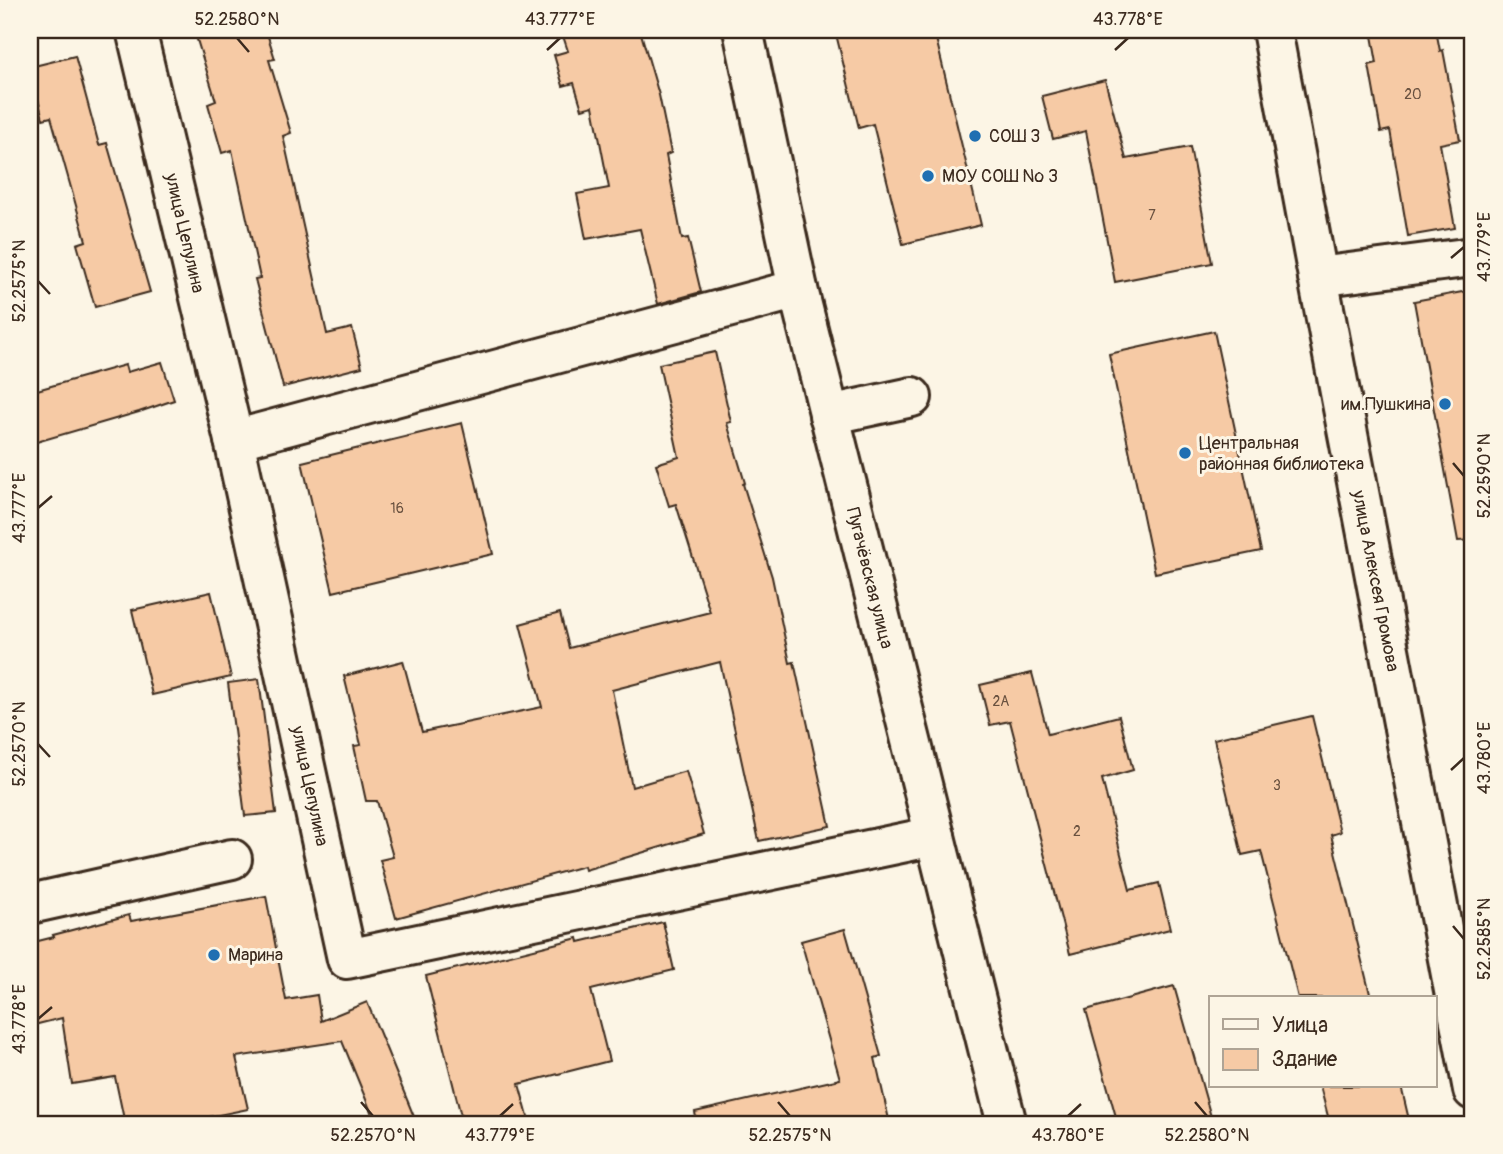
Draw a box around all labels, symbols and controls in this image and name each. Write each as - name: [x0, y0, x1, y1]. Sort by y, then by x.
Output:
- text: 52.2580°N: [195, 8, 280, 31]
- text: 43.777°E: [525, 8, 595, 31]
- text: 43.778°E: [1093, 8, 1163, 31]
- house number: 20: [1404, 86, 1422, 103]
- place label: СОШ 3: [989, 125, 1040, 148]
- marker: СОШ 3: [967, 128, 983, 144]
- place label: МОУ СОШ № 3: [942, 165, 1058, 188]
- marker: МОУ СОШ № 3: [920, 168, 936, 184]
- street label: улица Цепулина: [159, 170, 209, 295]
- house number: 7: [1148, 207, 1156, 224]
- text: 43.779°E: [1473, 212, 1496, 282]
- text: 52.2575°N: [8, 240, 31, 322]
- place label: им.Пушкина: [1341, 393, 1431, 416]
- marker: им.Пушкина: [1437, 396, 1453, 412]
- place label: Центральная районная библиотека: [1199, 432, 1364, 476]
- text: 52.2590°N: [1473, 433, 1496, 519]
- marker: Центральная районная библиотека: [1177, 445, 1193, 461]
- text: 43.777°E: [8, 473, 31, 543]
- street label: улица Алексея Громова: [1346, 488, 1404, 674]
- house number: 16: [390, 500, 404, 517]
- street label: Пугачёвская улица: [841, 505, 898, 651]
- house number: 2А: [993, 693, 1009, 710]
- text: 52.2570°N: [8, 701, 31, 787]
- text: 43.780°E: [1473, 722, 1496, 794]
- street label: улица Цепулина: [285, 723, 333, 848]
- house number: 3: [1273, 777, 1281, 794]
- house number: 2: [1073, 823, 1081, 840]
- text: 52.2585°N: [1473, 898, 1496, 980]
- place label: Марина: [228, 944, 283, 967]
- marker: Марина: [206, 947, 222, 963]
- text: 43.778°E: [8, 984, 31, 1054]
- legend: [1209, 996, 1436, 1088]
- text: Улица: [1272, 1012, 1328, 1039]
- text: Здание: [1272, 1046, 1338, 1073]
- text: 52.2570°N: [330, 1124, 416, 1147]
- text: 43.779°E: [465, 1124, 535, 1147]
- text: 52.2575°N: [749, 1124, 831, 1147]
- text: 43.780°E: [1032, 1124, 1104, 1147]
- text: 52.2580°N: [1165, 1124, 1250, 1147]

